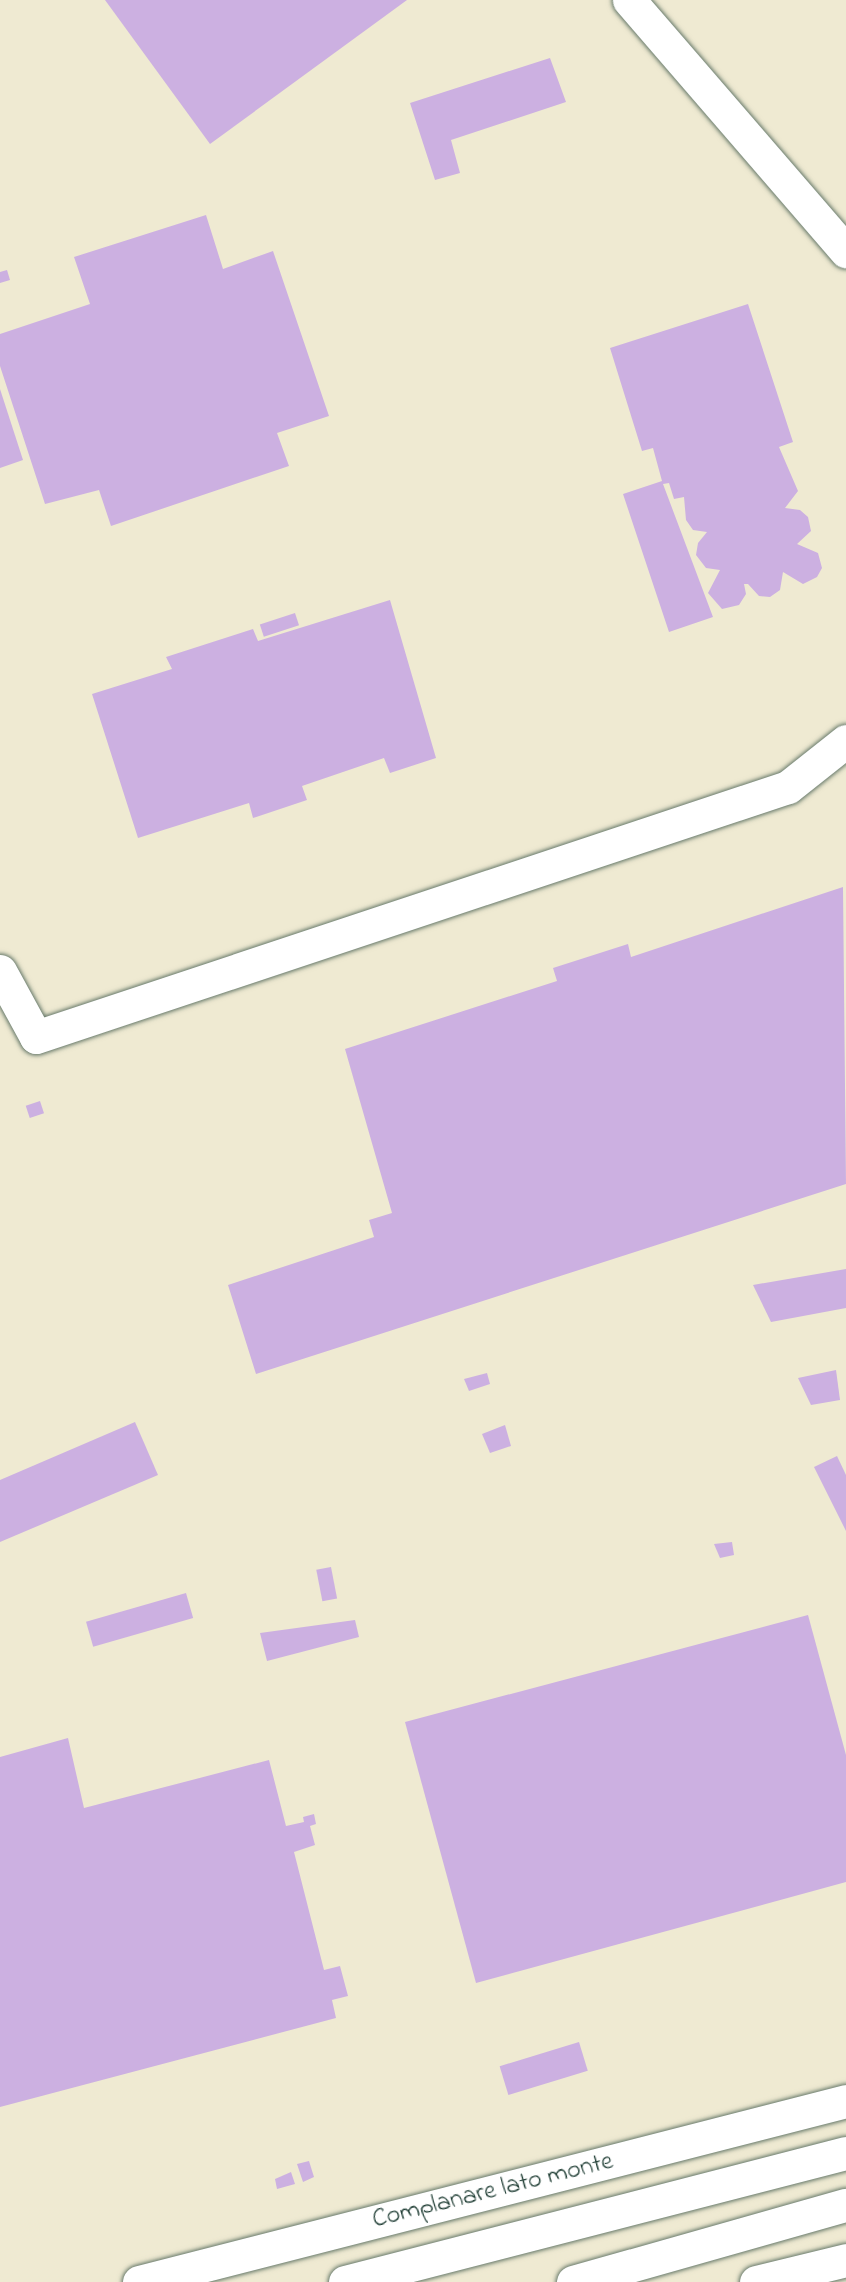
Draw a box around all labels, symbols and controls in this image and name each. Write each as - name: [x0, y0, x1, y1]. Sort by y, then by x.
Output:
- street label: Complanare lato monte: [369, 2147, 617, 2237]

